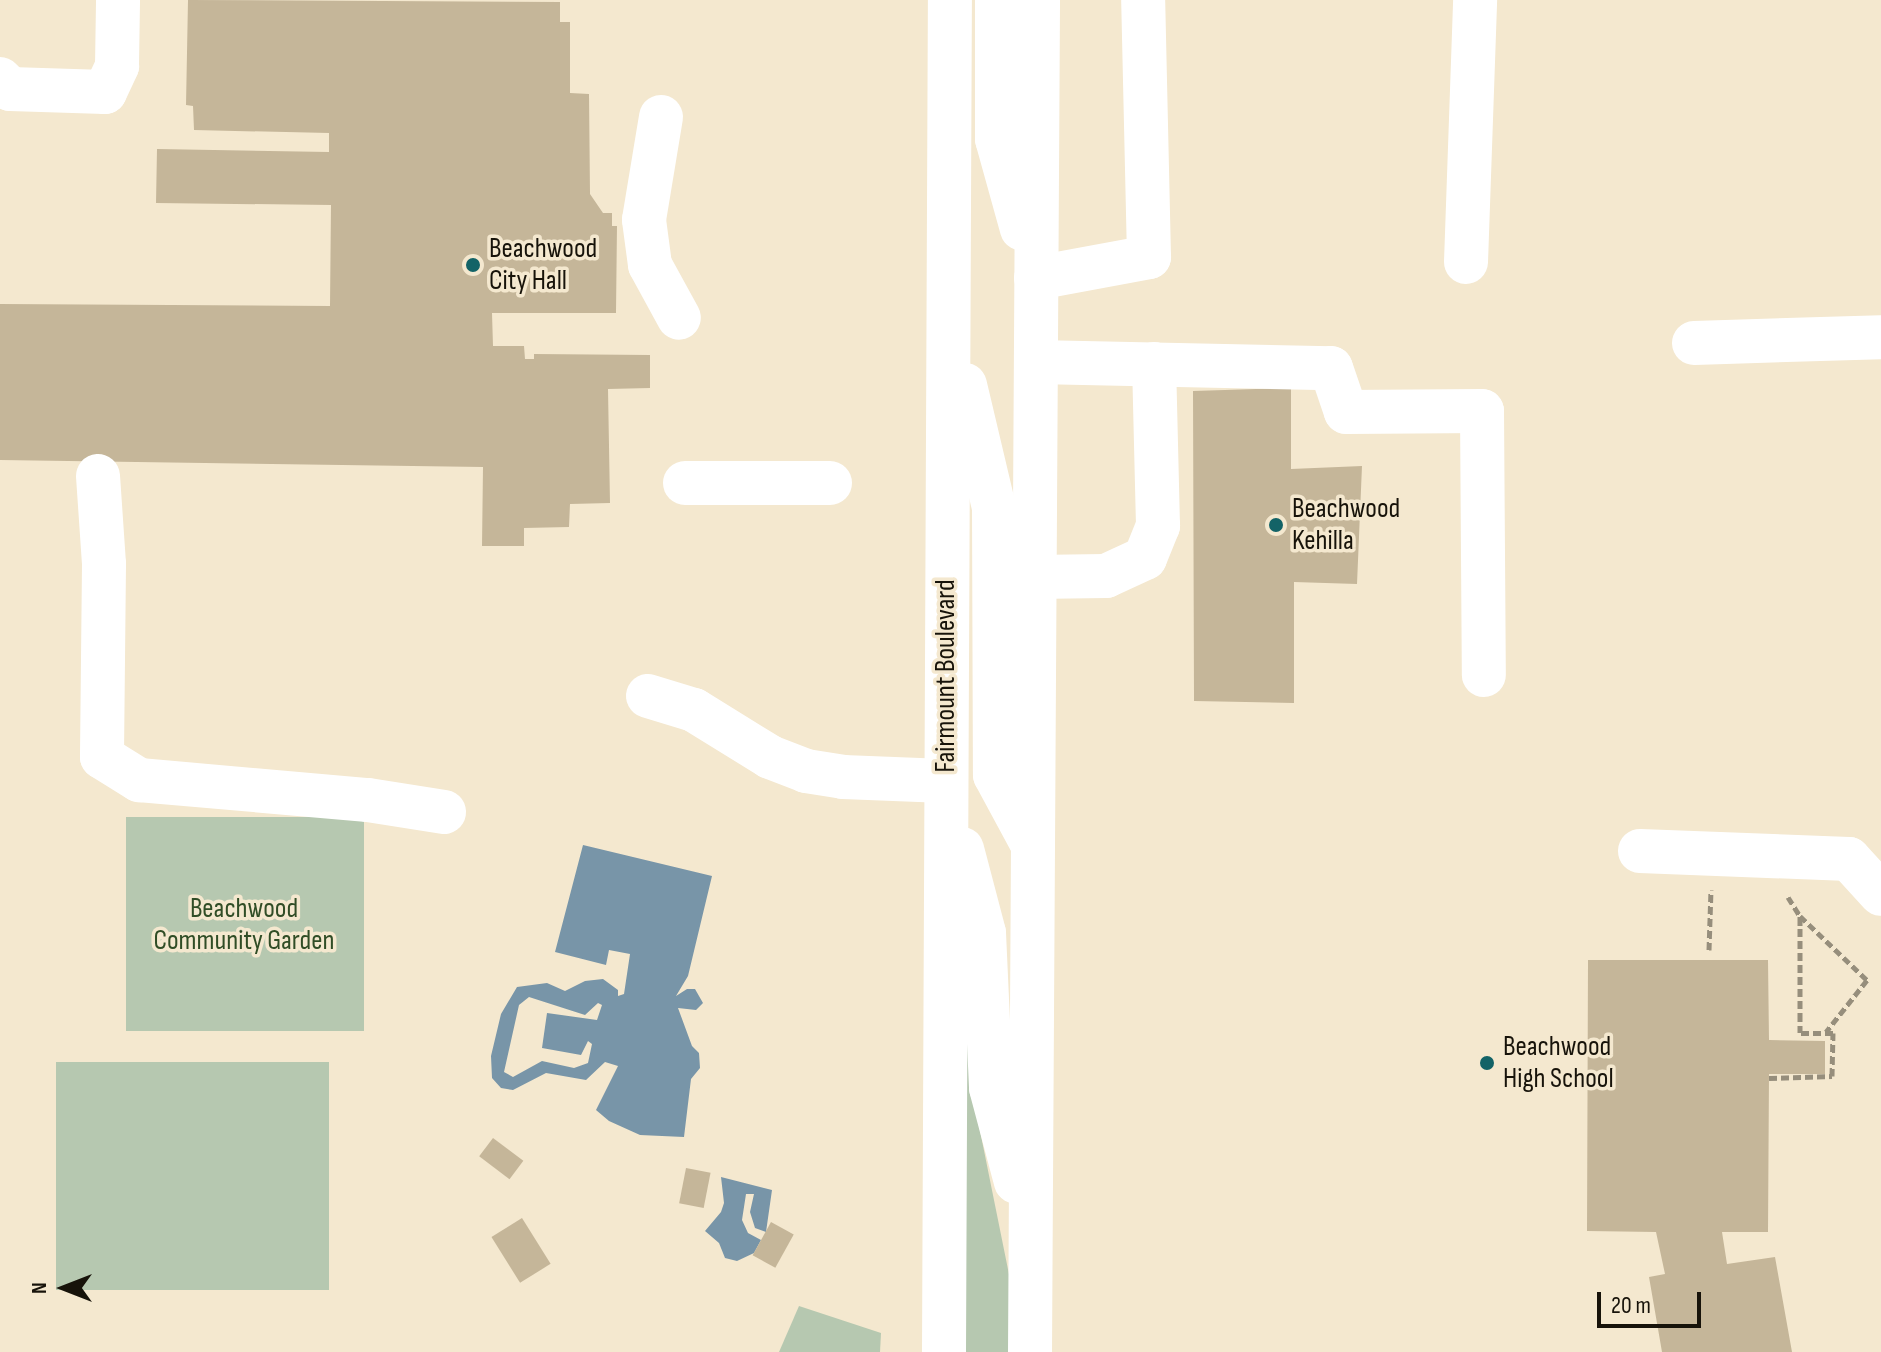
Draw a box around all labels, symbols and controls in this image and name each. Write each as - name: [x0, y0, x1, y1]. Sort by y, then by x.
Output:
- place label: Beachwood City Hall: [489, 232, 597, 298]
- marker: Beachwood City Hall: [464, 256, 482, 274]
- place label: Beachwood Kehilla: [1292, 492, 1400, 558]
- marker: Beachwood Kehilla: [1267, 516, 1285, 534]
- street label: Fairmount Boulevard: [929, 579, 963, 773]
- park label: Beachwood Community Garden: [154, 892, 334, 958]
- place label: Beachwood High School: [1503, 1030, 1614, 1096]
- marker: Beachwood High School: [1478, 1054, 1496, 1072]
- north arrow: [24, 1248, 104, 1328]
- scale bar: [1601, 1276, 1705, 1326]
- text: N: [26, 1282, 53, 1294]
- text: 20 m: [1611, 1291, 1651, 1320]

